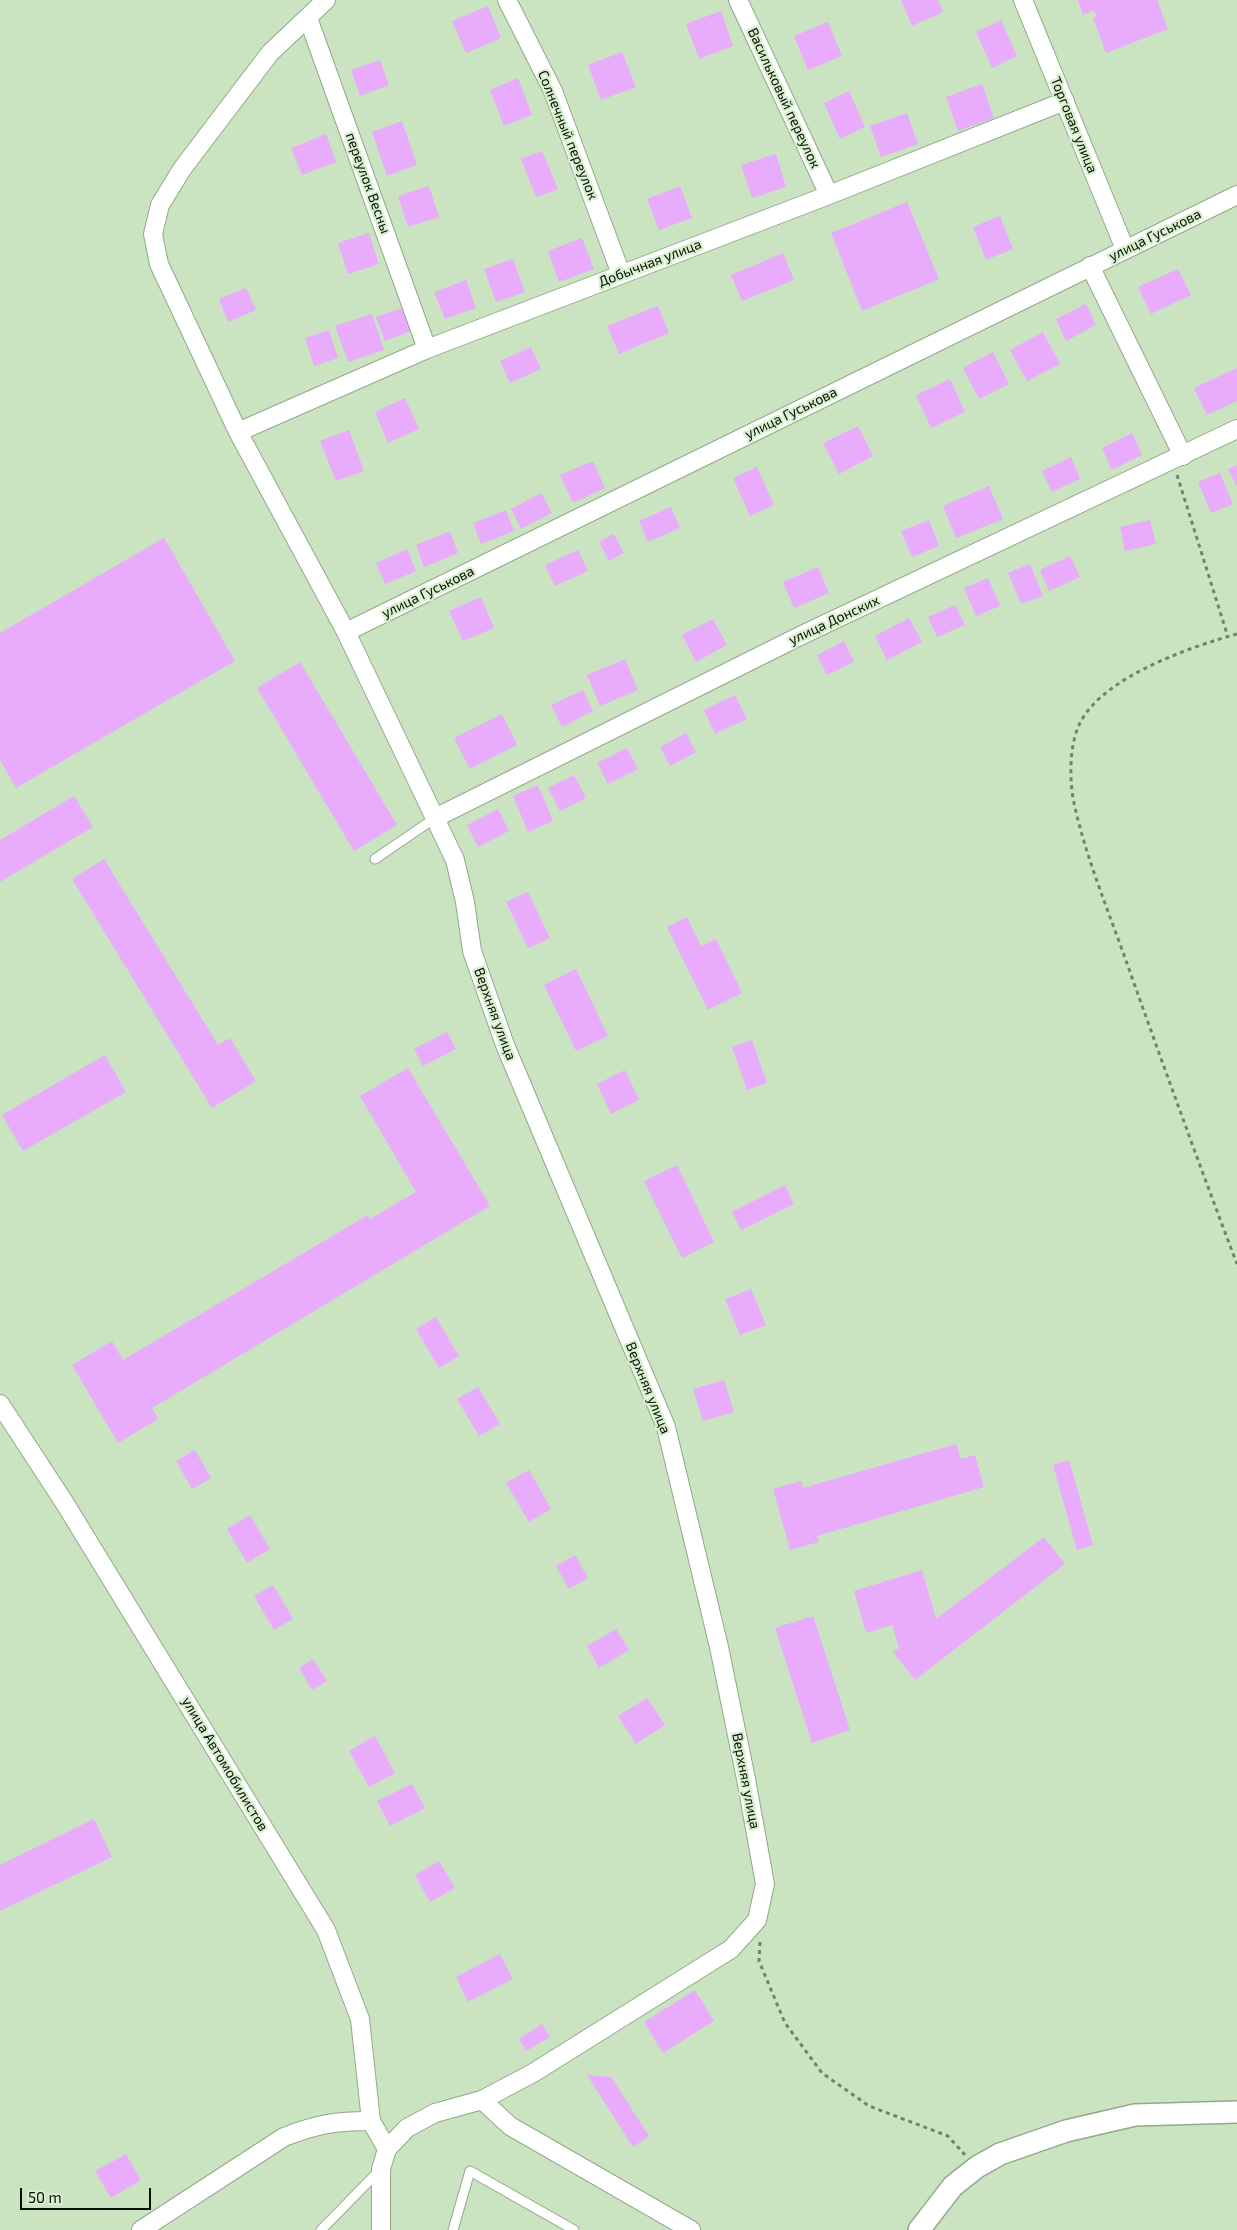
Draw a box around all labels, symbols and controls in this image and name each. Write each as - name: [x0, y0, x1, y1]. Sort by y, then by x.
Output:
- street label: Васильковый переулок: [744, 25, 824, 171]
- street label: Солнечный переулок: [534, 68, 602, 202]
- street label: Торговая улица: [1047, 74, 1101, 176]
- street label: переулок Весны: [342, 130, 394, 236]
- street label: улица Гуськова: [1106, 205, 1204, 265]
- street label: Добычная улица: [596, 236, 704, 290]
- street label: улица Гуськова: [742, 383, 840, 443]
- street label: улица Гуськова: [379, 562, 477, 622]
- street label: улица Донских: [786, 592, 882, 648]
- street label: Верхняя улица: [470, 965, 520, 1063]
- street label: Верхняя улица: [622, 1340, 674, 1436]
- street label: улица Автомобилистов: [178, 1694, 272, 1834]
- street label: Верхняя улица: [728, 1732, 764, 1830]
- scale bar: [22, 2178, 154, 2210]
- text: 50 m: [28, 2188, 62, 2206]

